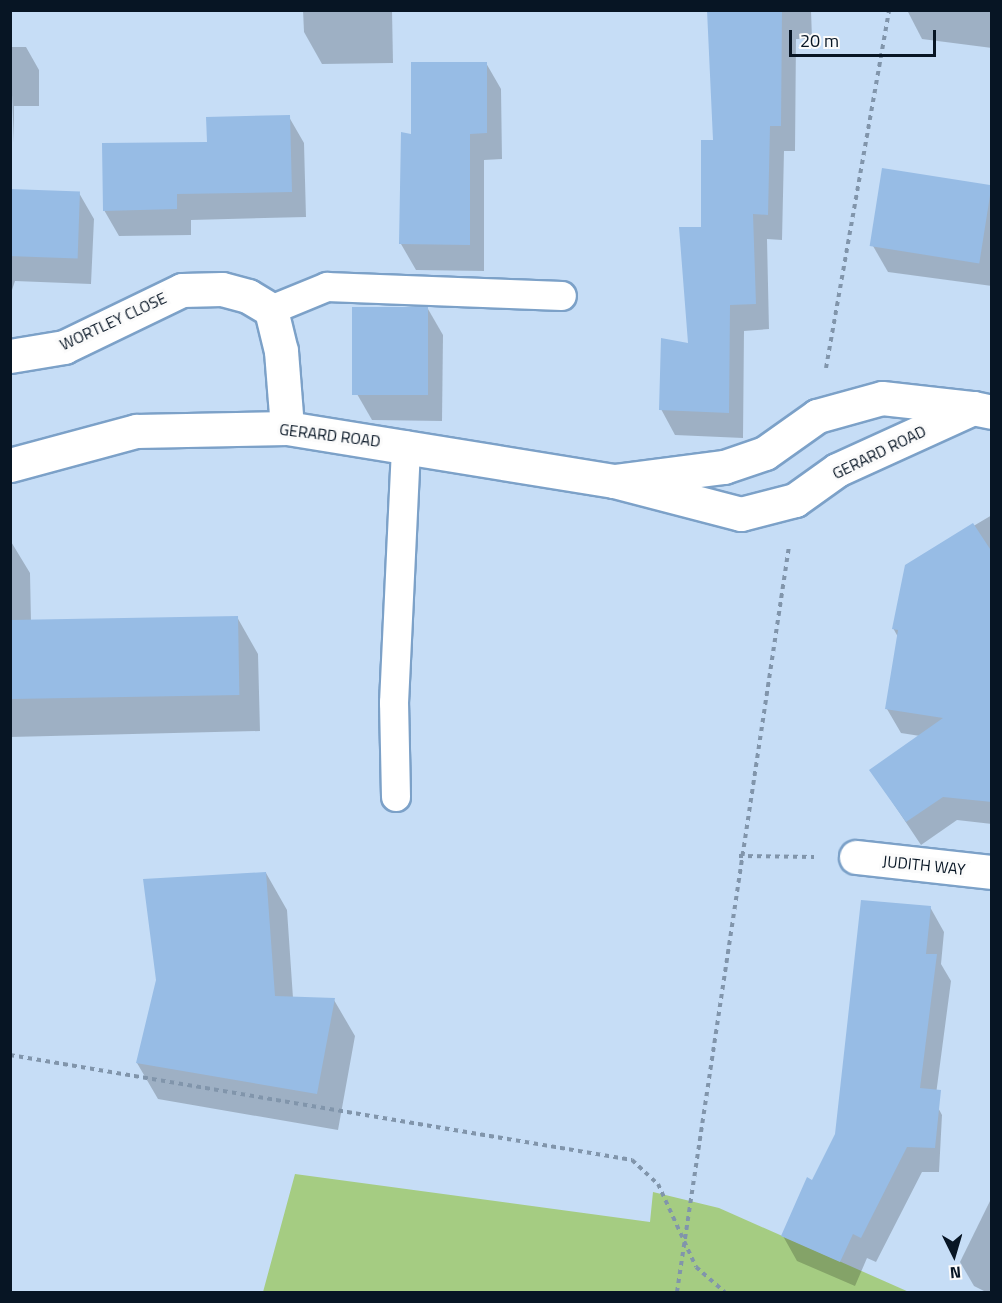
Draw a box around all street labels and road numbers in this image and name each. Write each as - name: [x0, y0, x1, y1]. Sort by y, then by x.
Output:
- street label: WORTLEY CLOSE: [57, 288, 169, 354]
- street label: GERARD ROAD: [278, 419, 382, 451]
- street label: GERARD ROAD: [829, 421, 929, 483]
- street label: JUDITH WAY: [882, 851, 966, 879]

